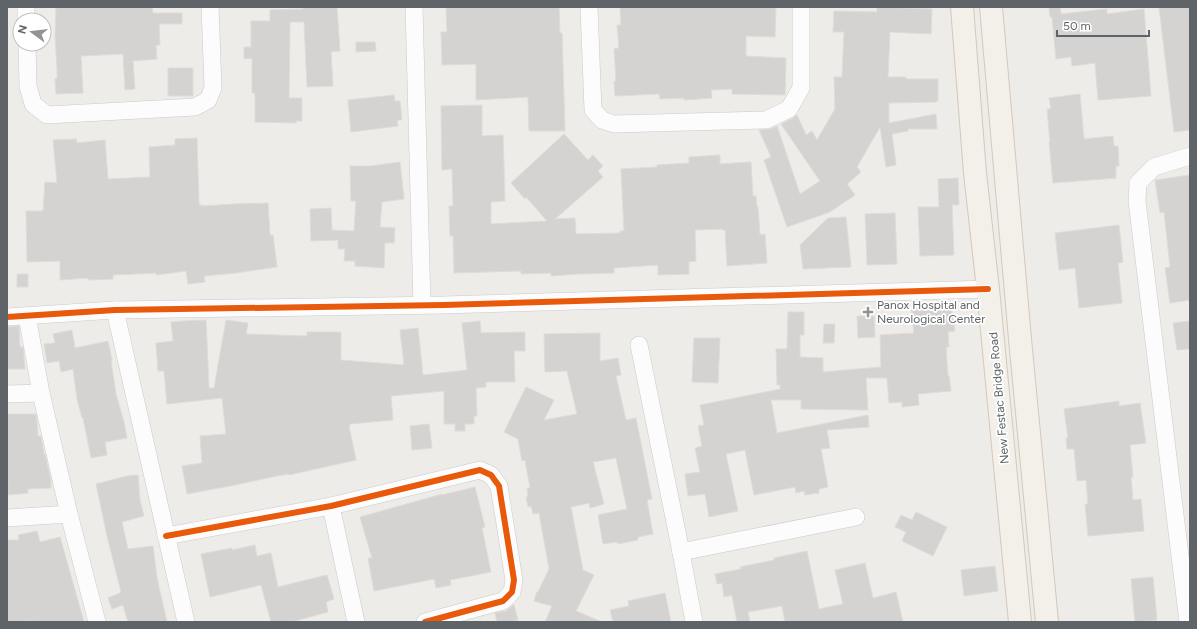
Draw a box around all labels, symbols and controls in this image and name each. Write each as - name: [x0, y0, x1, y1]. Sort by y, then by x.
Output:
- north arrow: [12, 12, 52, 52]
- scale bar: [1057, 12, 1149, 38]
- text: 50 m: [1063, 19, 1091, 33]
- text: N: [15, 24, 30, 35]
- place label: Panox Hospital and Neurological Center: [877, 298, 985, 326]
- marker: Panox Hospital and Neurological Center: [862, 306, 874, 318]
- street label: New Festac Bridge Road: [986, 332, 1012, 464]

